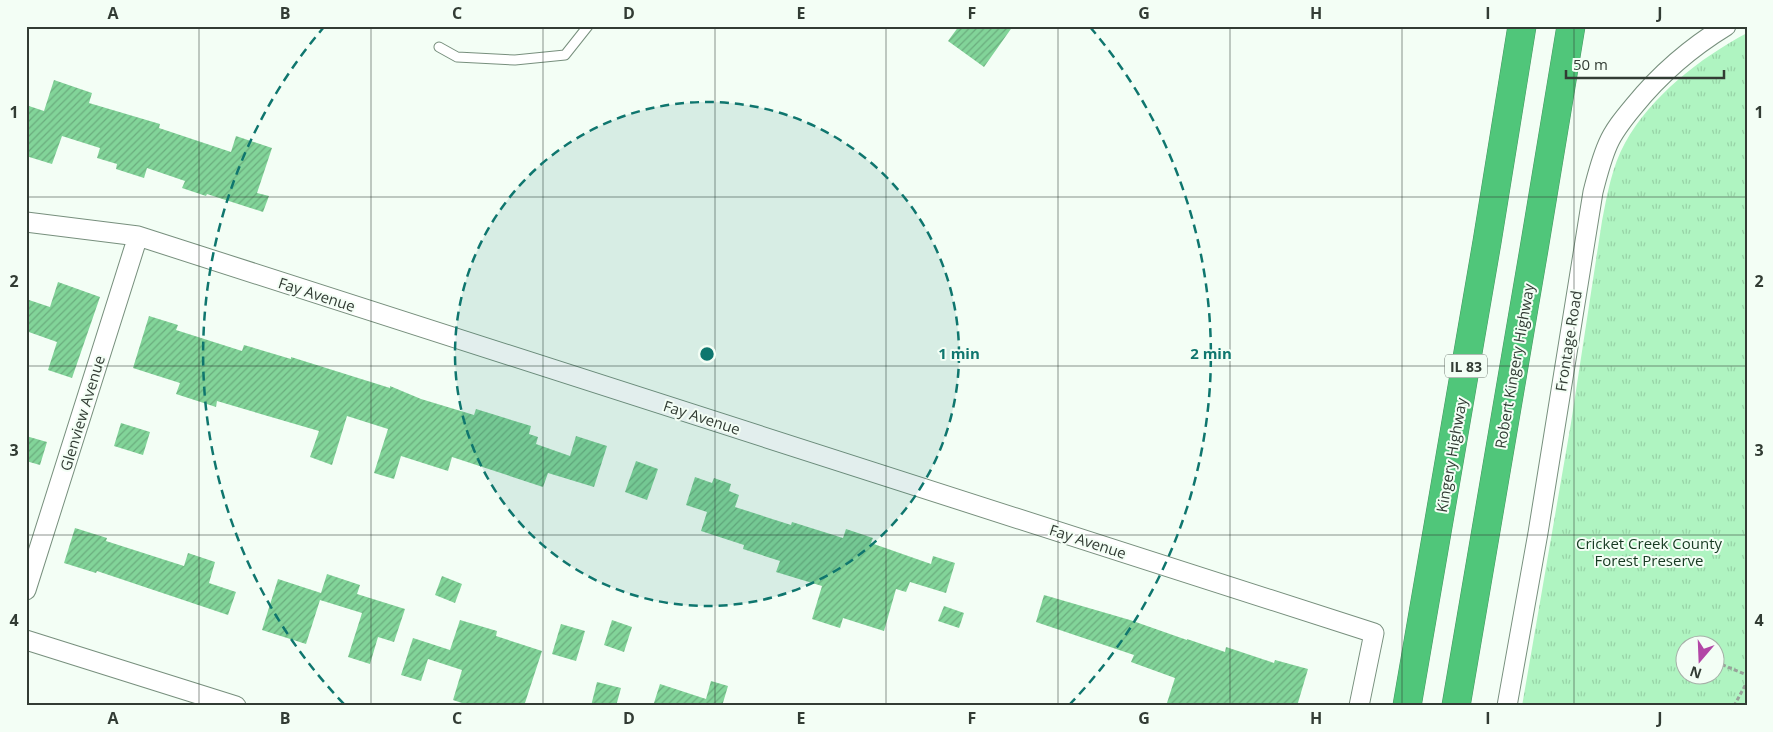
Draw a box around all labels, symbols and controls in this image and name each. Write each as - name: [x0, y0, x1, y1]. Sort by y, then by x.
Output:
- text: A: [107, 2, 119, 24]
- text: B: [280, 2, 290, 24]
- text: C: [452, 2, 462, 24]
- text: D: [623, 2, 635, 24]
- text: E: [797, 2, 806, 24]
- text: F: [968, 2, 976, 24]
- text: G: [1138, 2, 1150, 24]
- text: H: [1310, 2, 1322, 24]
- text: I: [1485, 2, 1491, 24]
- text: J: [1655, 2, 1663, 24]
- scale bar: [1566, 48, 1723, 80]
- text: 50 m: [1573, 54, 1608, 74]
- text: 1: [9, 101, 19, 123]
- text: 1: [1754, 101, 1764, 123]
- text: 2: [9, 270, 19, 292]
- text: 2: [1754, 270, 1764, 292]
- street label: Fay Avenue: [276, 272, 358, 316]
- street label: Robert Kingery Highway: [1490, 281, 1538, 450]
- street label: Frontage Road: [1550, 289, 1586, 393]
- text: 1 min: [938, 343, 980, 363]
- text: 2 min: [1190, 343, 1232, 363]
- centre of rings: [698, 345, 716, 363]
- street label: Glenview Avenue: [55, 353, 109, 473]
- road number: IL 83: [1445, 354, 1487, 378]
- street label: Fay Avenue: [661, 395, 743, 439]
- street label: Kingery Highway: [1431, 396, 1471, 514]
- text: 3: [9, 439, 19, 461]
- text: 3: [1754, 439, 1764, 461]
- street label: Fay Avenue: [1047, 519, 1129, 563]
- park label: Cricket Creek County Forest Preserve: [1576, 533, 1723, 570]
- text: 4: [9, 609, 19, 631]
- text: 4: [1754, 609, 1764, 631]
- north arrow: [1676, 634, 1726, 684]
- text: N: [1687, 662, 1704, 684]
- text: A: [107, 707, 119, 729]
- text: B: [280, 707, 290, 729]
- text: C: [452, 707, 462, 729]
- text: D: [623, 707, 635, 729]
- text: E: [797, 707, 806, 729]
- text: F: [968, 707, 976, 729]
- text: G: [1138, 707, 1150, 729]
- text: H: [1310, 707, 1322, 729]
- text: I: [1485, 707, 1491, 729]
- text: J: [1655, 707, 1663, 729]

